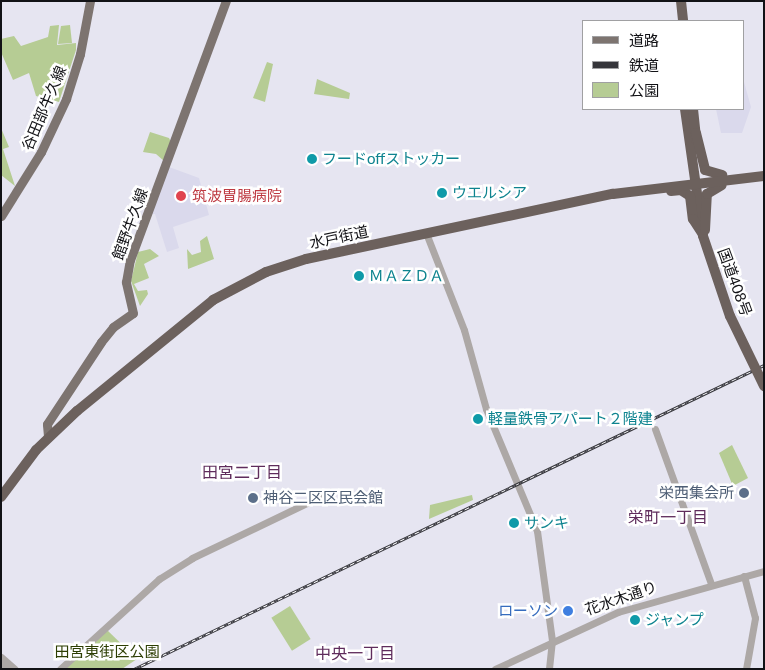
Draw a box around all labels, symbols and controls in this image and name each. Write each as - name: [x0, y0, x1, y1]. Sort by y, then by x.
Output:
- legend: [582, 20, 745, 110]
- text: 道路: [629, 31, 659, 49]
- text: 鉄道: [629, 56, 659, 74]
- street label: 谷田部牛久線: [18, 63, 70, 153]
- text: 公園: [629, 81, 659, 99]
- place label: フードoffストッカー: [322, 150, 460, 168]
- marker: フードoffストッカー: [306, 153, 318, 165]
- place label: ウエルシア: [452, 184, 527, 202]
- street label: 館野牛久線: [109, 186, 151, 262]
- place label: 筑波胃腸病院: [192, 187, 282, 205]
- marker: ウエルシア: [436, 187, 448, 199]
- marker: 筑波胃腸病院: [174, 189, 188, 203]
- street label: 水戸街道: [308, 222, 370, 252]
- street label: 国道408号: [714, 246, 756, 318]
- place label: ＭＡＺＤＡ: [369, 267, 444, 285]
- marker: ＭＡＺＤＡ: [353, 270, 365, 282]
- place label: 軽量鉄骨アパート２階建: [488, 410, 653, 428]
- marker: 軽量鉄骨アパート２階建: [472, 413, 484, 425]
- district label: 田宮二丁目: [202, 462, 282, 482]
- place label: 栄西集会所: [659, 484, 734, 502]
- marker: 栄西集会所: [738, 487, 750, 499]
- place label: 神谷二区区民会館: [263, 489, 383, 507]
- marker: 神谷二区区民会館: [247, 492, 259, 504]
- district label: 栄町一丁目: [628, 507, 708, 527]
- place label: サンキ: [524, 514, 569, 532]
- marker: サンキ: [508, 517, 520, 529]
- street label: 花水木通り: [583, 577, 659, 619]
- place label: ローソン: [498, 602, 558, 620]
- marker: ローソン: [562, 605, 574, 617]
- place label: ジャンプ: [645, 611, 705, 629]
- marker: ジャンプ: [629, 614, 641, 626]
- park label: 田宮東街区公園: [55, 643, 159, 661]
- district label: 中央一丁目: [315, 643, 395, 663]

